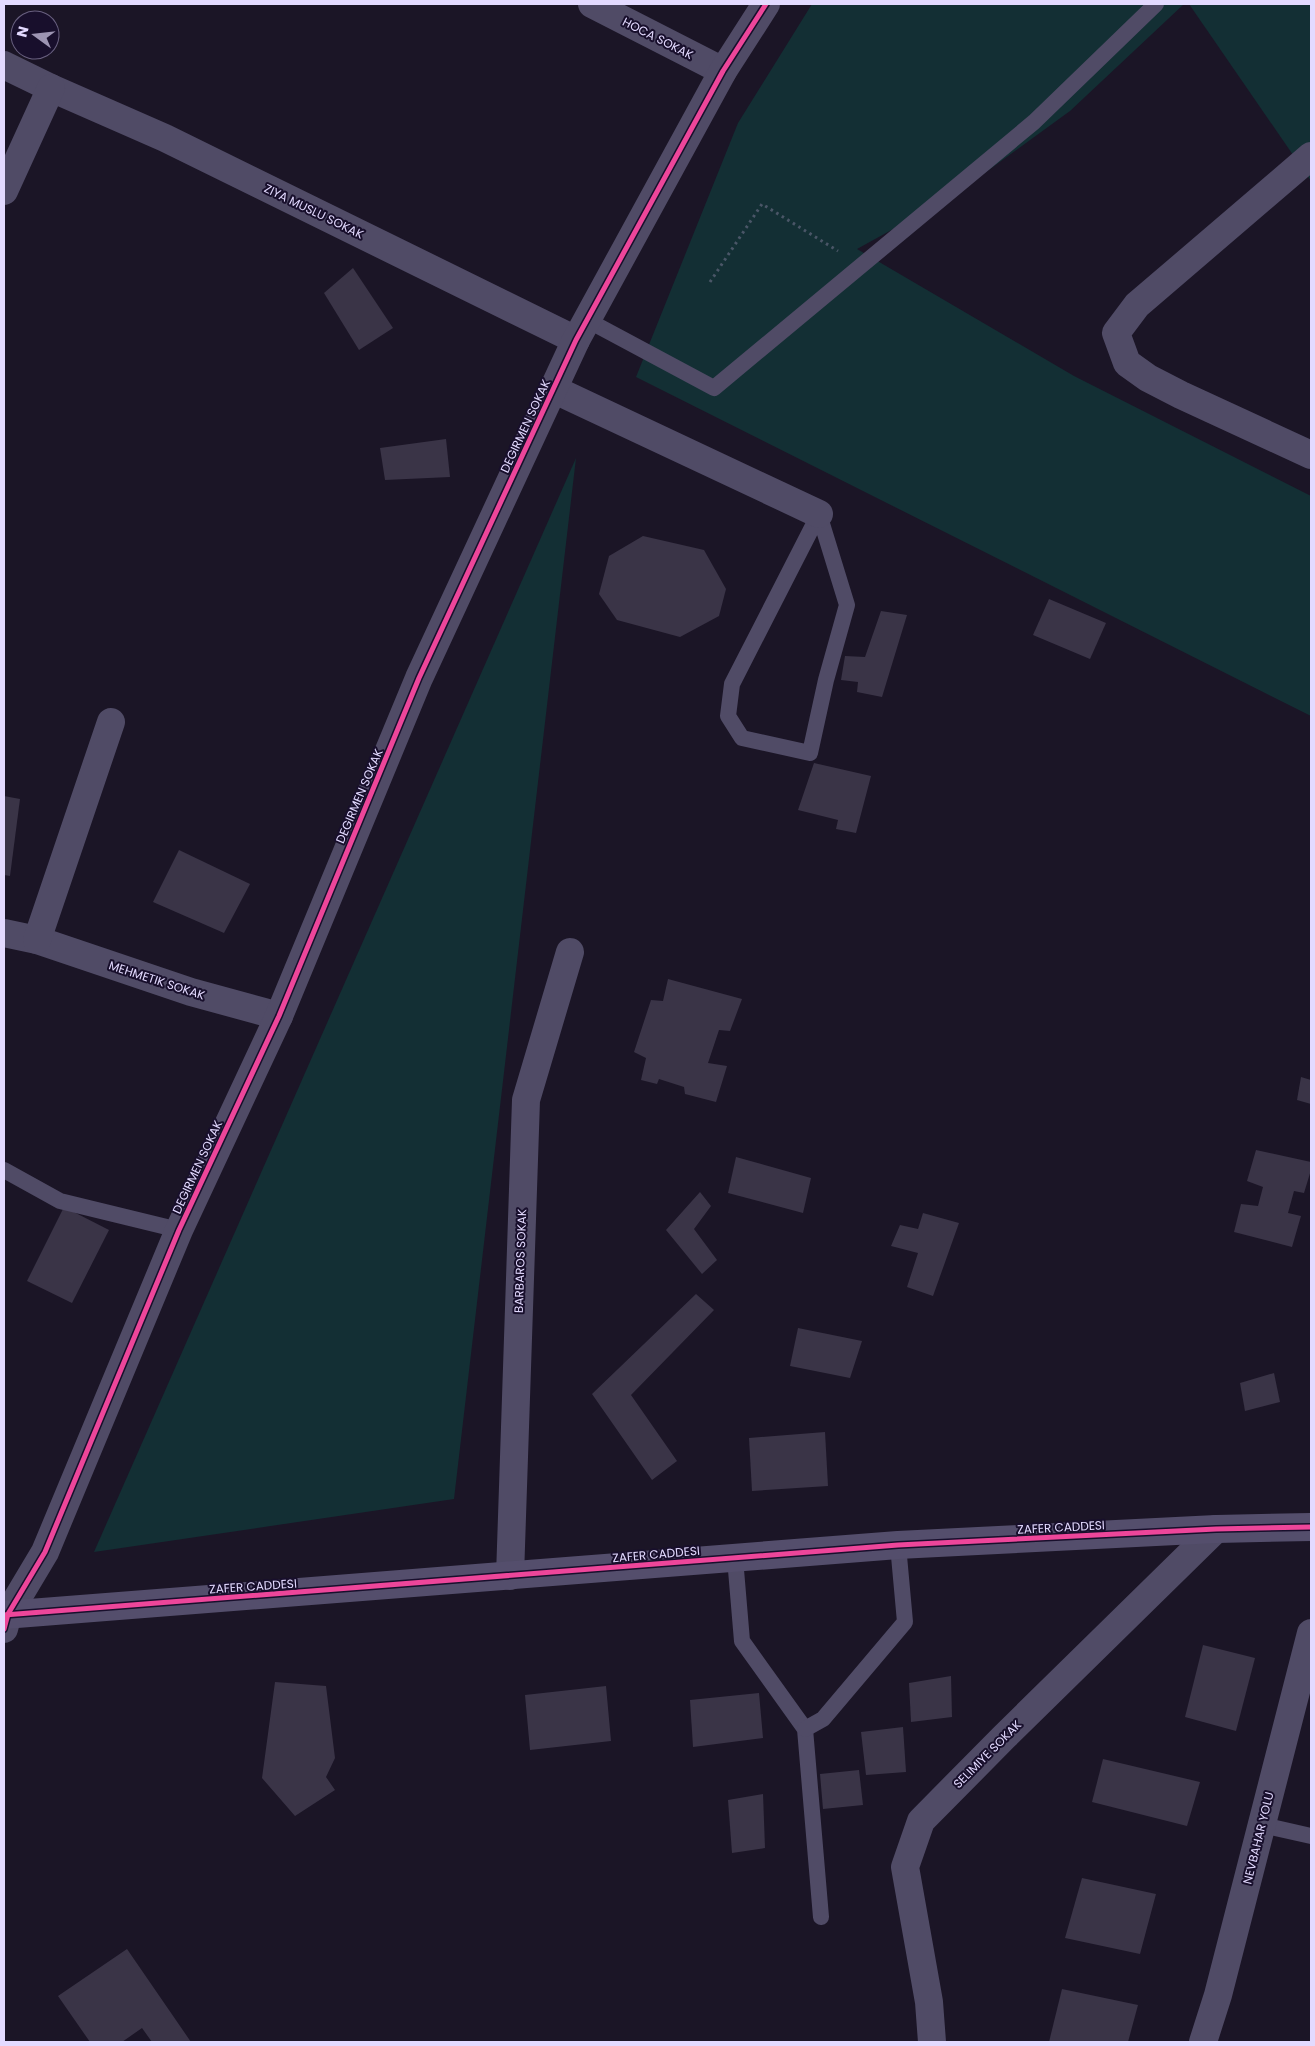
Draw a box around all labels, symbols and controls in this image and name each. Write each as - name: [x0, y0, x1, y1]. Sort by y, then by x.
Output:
- north arrow: [10, 10, 60, 60]
- street label: HOCA SOKAK: [620, 13, 696, 63]
- text: N: [11, 24, 33, 39]
- street label: ZIYA MUSLU SOKAK: [261, 180, 367, 242]
- street label: DEGIRMEN SOKAK: [496, 377, 554, 475]
- street label: DEGIRMEN SOKAK: [331, 746, 387, 846]
- street label: MEHMETIK SOKAK: [107, 956, 207, 1004]
- street label: DEGIRMEN SOKAK: [168, 1118, 226, 1216]
- street label: BARBAROS SOKAK: [510, 1209, 530, 1313]
- street label: ZAFER CADDESI: [1017, 1516, 1105, 1538]
- street label: ZAFER CADDESI: [612, 1542, 700, 1566]
- street label: ZAFER CADDESI: [209, 1574, 297, 1598]
- street label: SELIMIYE SOKAK: [949, 1716, 1025, 1792]
- street label: NEVBAHAR YOLU: [1238, 1790, 1278, 1886]

